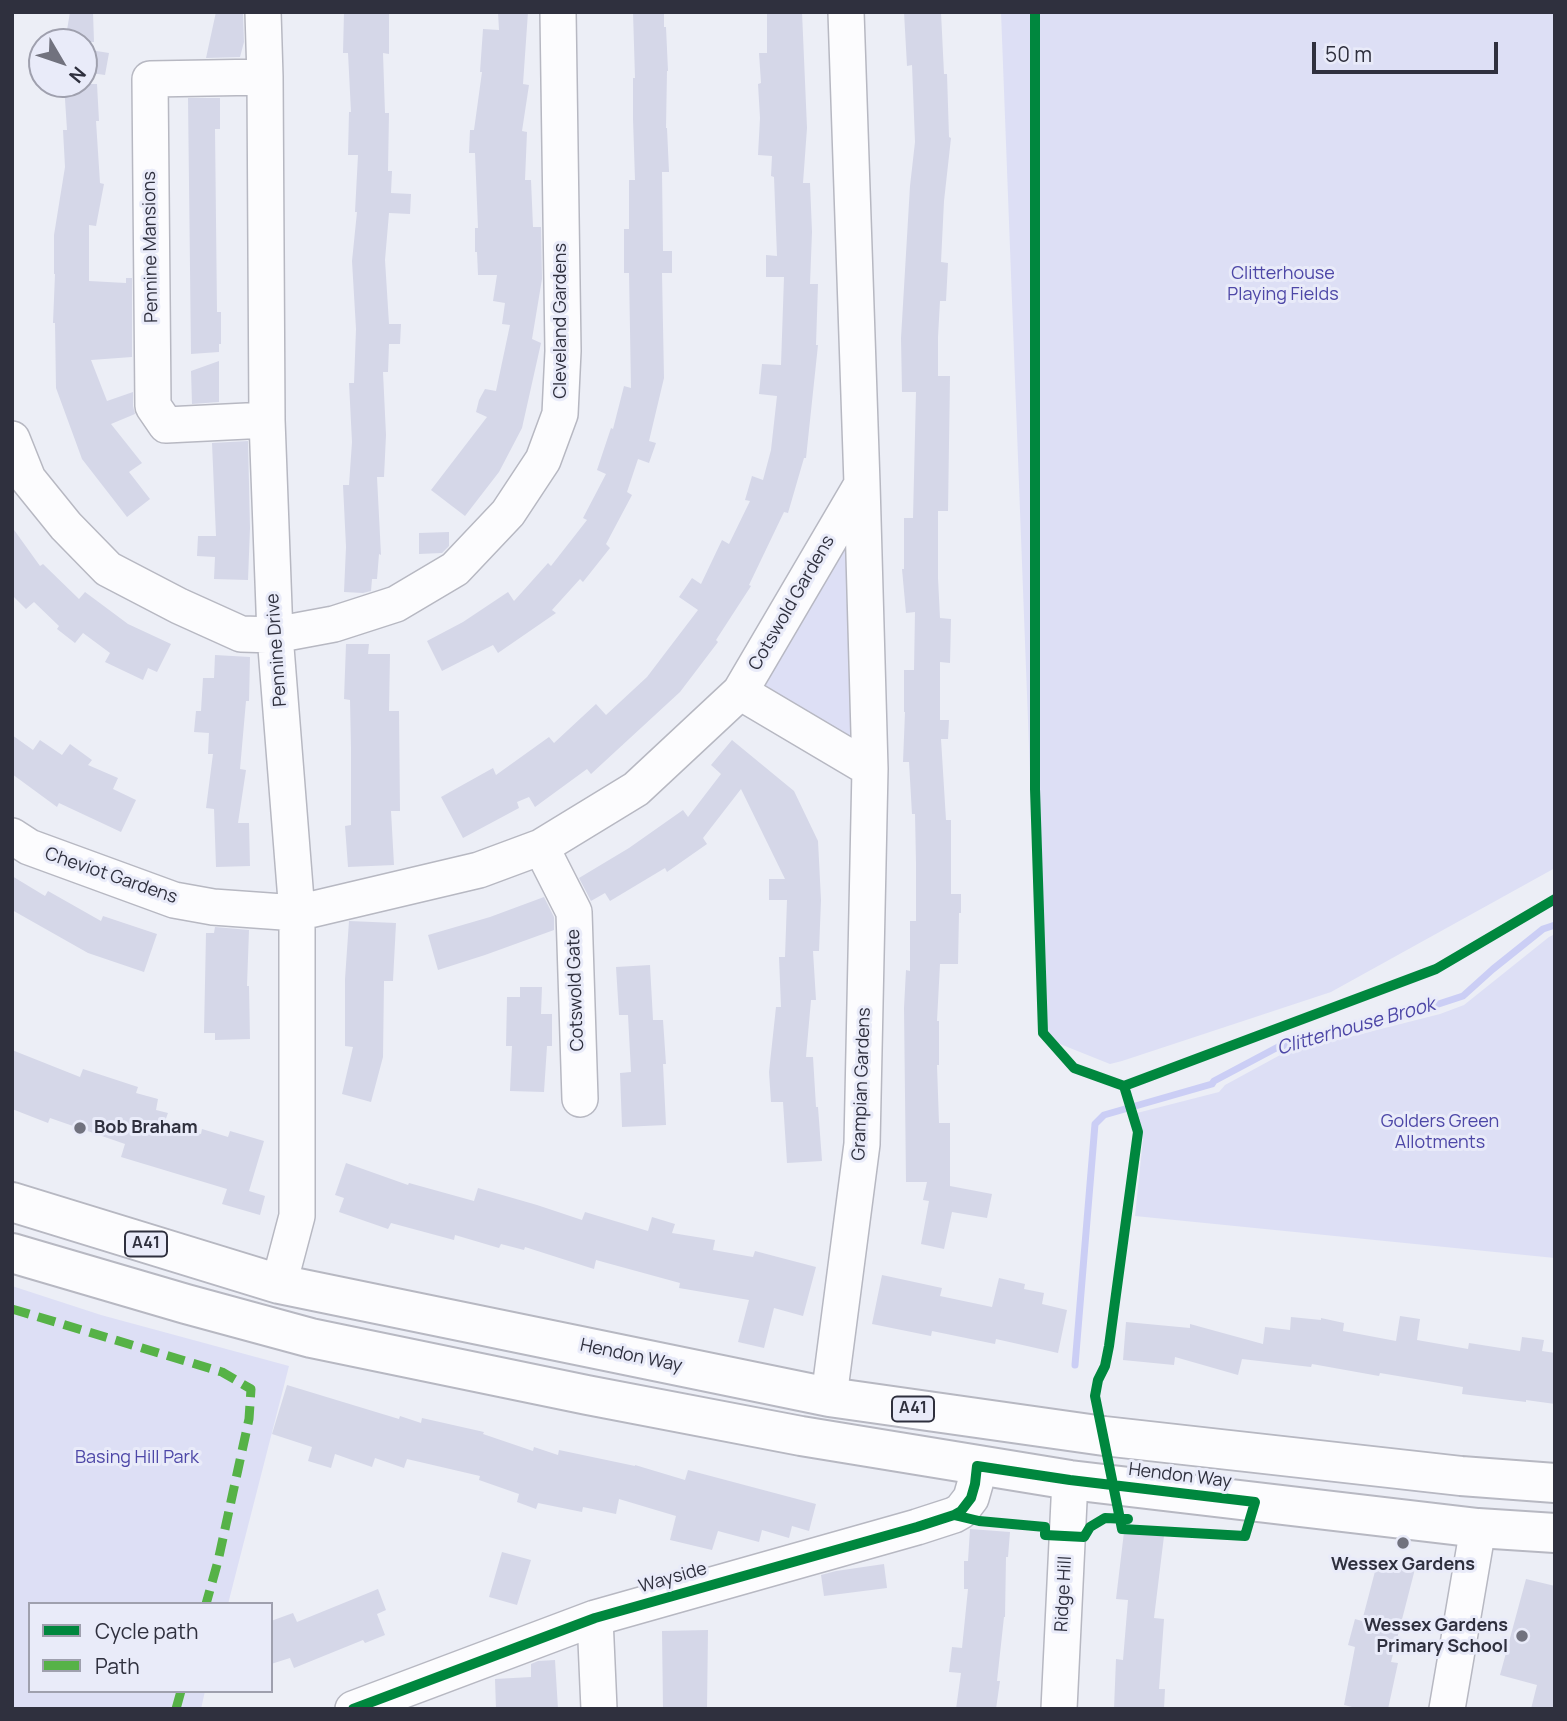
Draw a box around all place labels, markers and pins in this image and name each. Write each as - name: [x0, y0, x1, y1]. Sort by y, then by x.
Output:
- place label: Bob Braham: [94, 1117, 198, 1139]
- marker: Bob Braham: [72, 1120, 88, 1136]
- marker: Wessex Gardens: [1395, 1535, 1411, 1551]
- place label: Wessex Gardens: [1331, 1554, 1475, 1576]
- place label: Wessex Gardens Primary School: [1364, 1615, 1508, 1658]
- marker: Wessex Gardens Primary School: [1514, 1628, 1530, 1644]

